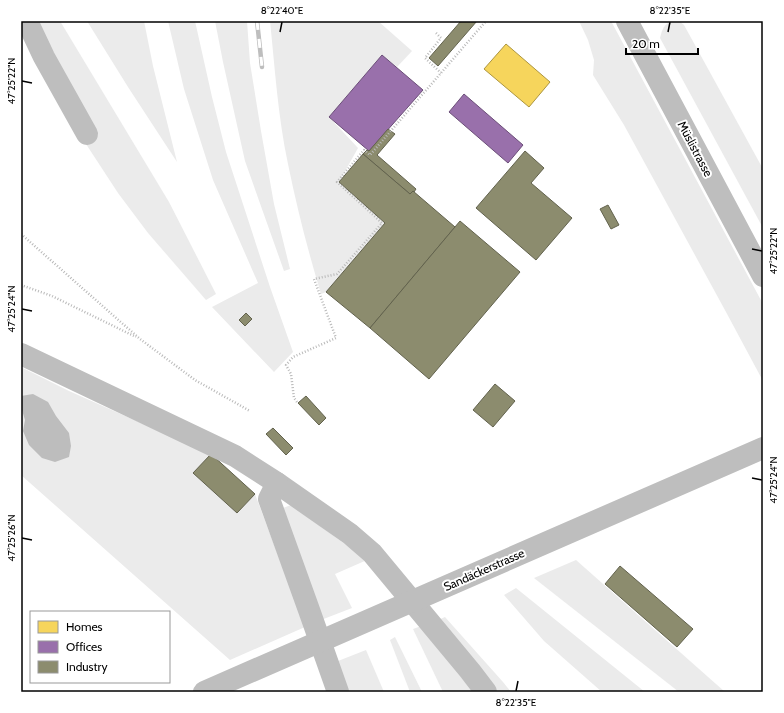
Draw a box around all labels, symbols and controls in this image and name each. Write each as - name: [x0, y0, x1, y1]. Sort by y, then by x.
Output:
- text: 8°22'40"E: [261, 4, 304, 17]
- text: 8°22'35"E: [650, 4, 691, 17]
- scale bar: [626, 30, 698, 56]
- text: 20 m: [632, 36, 660, 51]
- text: 47°25'22"N: [5, 58, 18, 104]
- street label: Müslistrasse: [675, 118, 716, 179]
- text: 47°25'22"N: [767, 228, 780, 274]
- text: 47°25'24"N: [5, 285, 18, 333]
- text: 47°25'24"N: [767, 456, 780, 504]
- text: 47°25'26"N: [5, 514, 18, 562]
- street label: Sandäckerstrasse: [441, 545, 527, 594]
- legend: [30, 611, 170, 683]
- text: Homes: [66, 619, 103, 634]
- text: Offices: [66, 639, 102, 654]
- text: Industry: [66, 659, 107, 674]
- text: 8°22'35"E: [496, 696, 537, 709]

